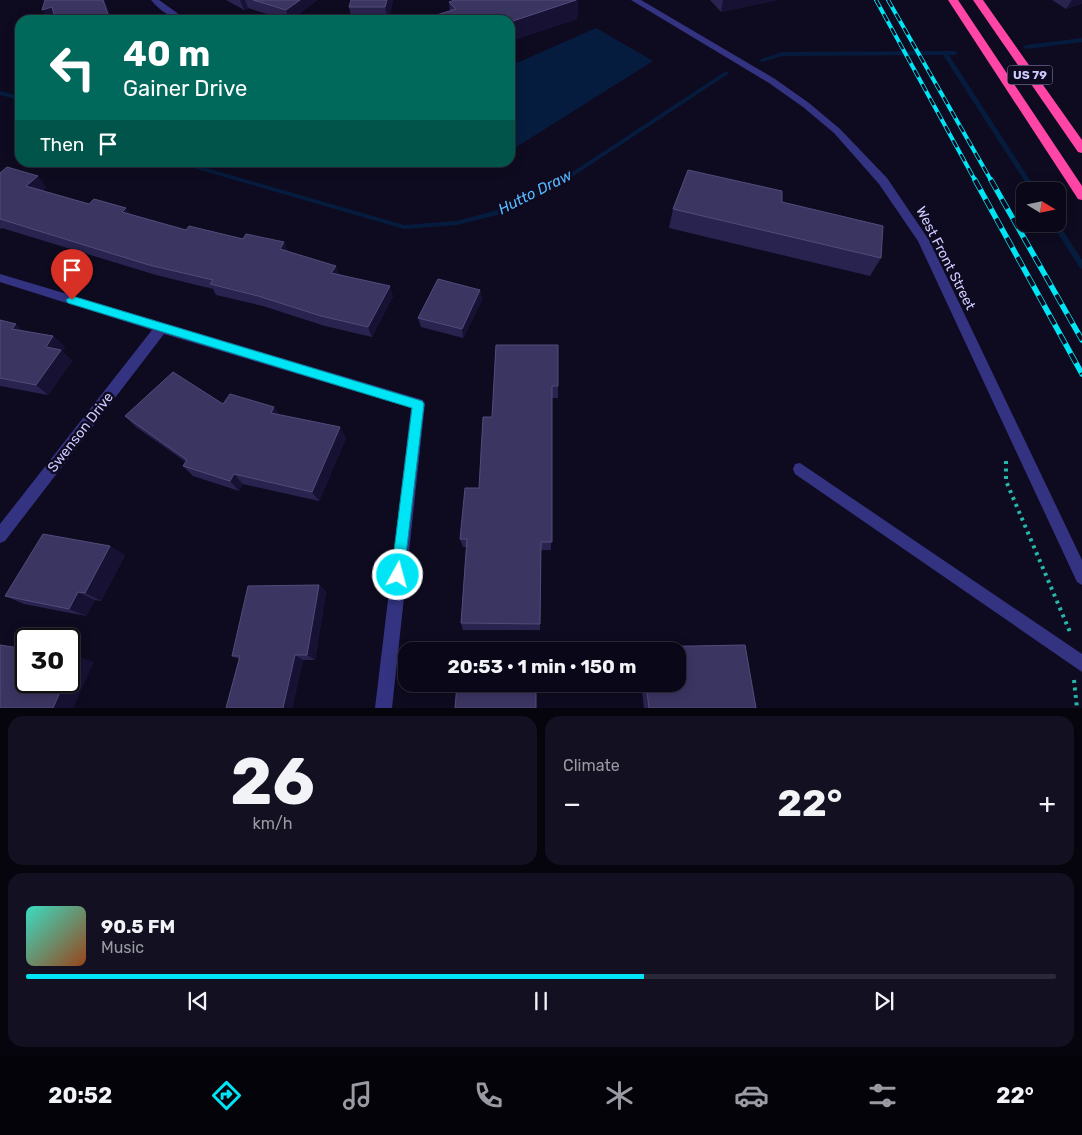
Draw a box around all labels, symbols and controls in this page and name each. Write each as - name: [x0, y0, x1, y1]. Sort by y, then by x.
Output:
- text: 40 m: [123, 33, 210, 75]
- icon: left: [40, 35, 105, 100]
- road number: US 79: [1008, 66, 1052, 84]
- text: Gainer Drive: [123, 75, 247, 102]
- icon: arrive: [94, 130, 122, 158]
- text: Then: [40, 133, 84, 156]
- water label: Hutto Draw: [495, 165, 576, 218]
- north arrow: [1016, 182, 1066, 232]
- map controls: [1016, 182, 1066, 232]
- street label: West Front Street: [912, 204, 979, 313]
- pin: [51, 249, 93, 300]
- icon: arrive: [58, 256, 86, 284]
- street label: Swenson Drive: [44, 389, 117, 476]
- position arrow: [371, 548, 423, 600]
- speed limit sign: 30: [15, 628, 80, 693]
- text: 20:53 · 1 min · 150 m: [448, 655, 636, 678]
- text: 26: [230, 743, 315, 820]
- text: Climate: [563, 756, 620, 775]
- text: 22°: [777, 780, 842, 826]
- text: −: [563, 787, 581, 820]
- text: +: [1039, 787, 1056, 820]
- text: km/h: [253, 814, 292, 833]
- text: 90.5 FM: [101, 915, 175, 938]
- text: Music: [101, 938, 144, 957]
- icon: previous: [184, 987, 212, 1015]
- icon: pause: [527, 987, 555, 1015]
- icon: next: [870, 987, 898, 1015]
- icon: directions: [209, 1078, 244, 1113]
- icon: music: [340, 1078, 375, 1113]
- icon: phone: [471, 1078, 506, 1113]
- icon: climate: [602, 1078, 637, 1113]
- icon: car: [734, 1078, 769, 1113]
- icon: filters: [865, 1078, 900, 1113]
- text: 20:52: [48, 1082, 112, 1109]
- text: 22°: [996, 1082, 1034, 1109]

